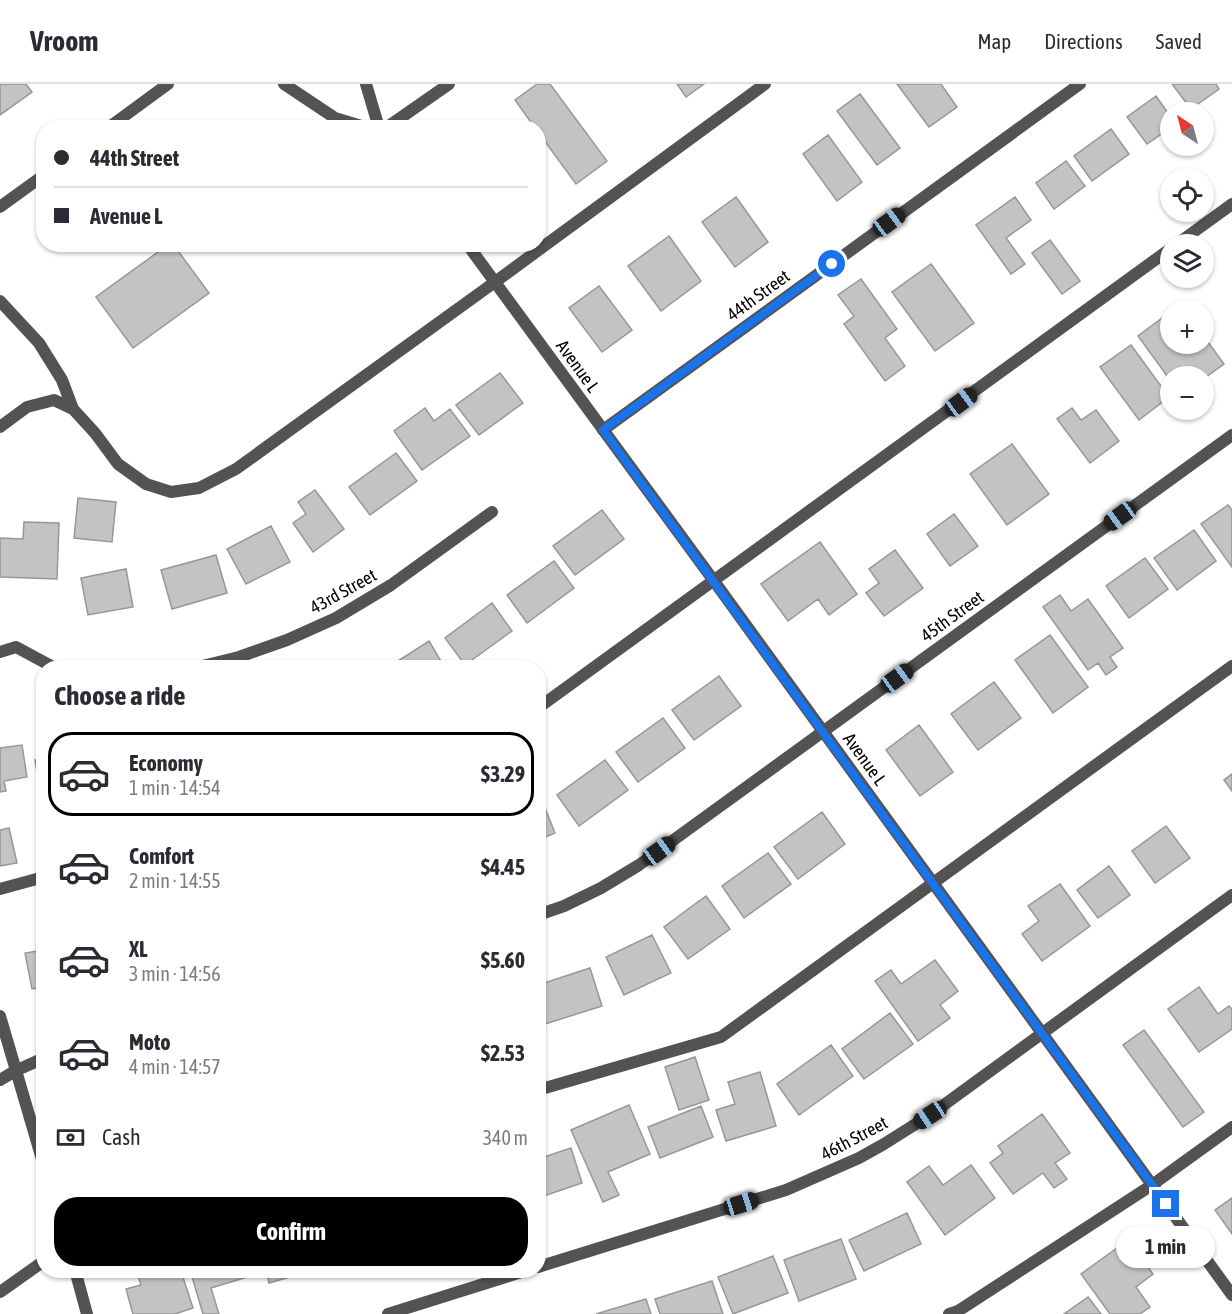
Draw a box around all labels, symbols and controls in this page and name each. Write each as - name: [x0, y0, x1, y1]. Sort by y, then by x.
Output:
- text: Vroom: [30, 25, 98, 57]
- text: Map: [977, 29, 1011, 53]
- text: Directions: [1044, 29, 1123, 53]
- text: Saved: [1156, 29, 1202, 53]
- north arrow: [1160, 102, 1214, 156]
- map controls: [1160, 102, 1214, 420]
- text: 44th Street: [90, 145, 179, 171]
- button: locate: [1160, 168, 1214, 222]
- text: Avenue L: [90, 203, 162, 229]
- car: [869, 204, 909, 240]
- button: layers: [1160, 234, 1214, 288]
- route start: [818, 250, 845, 277]
- street label: 44th Street: [722, 265, 794, 325]
- button: +: [1160, 300, 1214, 354]
- street label: Avenue L: [552, 336, 604, 396]
- button: −: [1160, 366, 1214, 420]
- car: [941, 384, 981, 420]
- car: [1100, 498, 1140, 534]
- street label: 43rd Street: [306, 564, 380, 618]
- street label: 45th Street: [916, 586, 988, 646]
- car: [877, 660, 917, 696]
- text: Choose a ride: [54, 680, 186, 711]
- street label: Avenue L: [839, 729, 891, 789]
- icon: car: [57, 747, 111, 801]
- text: Economy: [129, 750, 203, 776]
- text: $3.29: [481, 761, 525, 787]
- text: 1 min · 14:54: [129, 776, 221, 799]
- car: [639, 833, 679, 869]
- icon: car: [57, 840, 111, 894]
- text: Comfort: [129, 843, 194, 869]
- text: $4.45: [481, 854, 525, 880]
- text: 2 min · 14:55: [129, 869, 221, 892]
- icon: car: [57, 933, 111, 987]
- text: XL: [129, 936, 147, 962]
- text: $5.60: [481, 947, 525, 973]
- text: 3 min · 14:56: [129, 962, 221, 985]
- icon: car: [57, 1026, 111, 1080]
- text: Moto: [129, 1029, 171, 1055]
- text: $2.53: [481, 1040, 525, 1066]
- text: 4 min · 14:57: [129, 1055, 221, 1078]
- car: [910, 1098, 950, 1132]
- street label: 46th Street: [817, 1112, 891, 1164]
- icon: cash: [54, 1121, 87, 1154]
- text: Cash: [102, 1124, 141, 1150]
- text: 340 m: [483, 1126, 528, 1149]
- car: [721, 1190, 761, 1218]
- route end: [1152, 1190, 1179, 1217]
- button: Confirm: [54, 1197, 528, 1266]
- callout: 1 min: [1116, 1225, 1216, 1267]
- text: 1 min: [1145, 1235, 1186, 1258]

